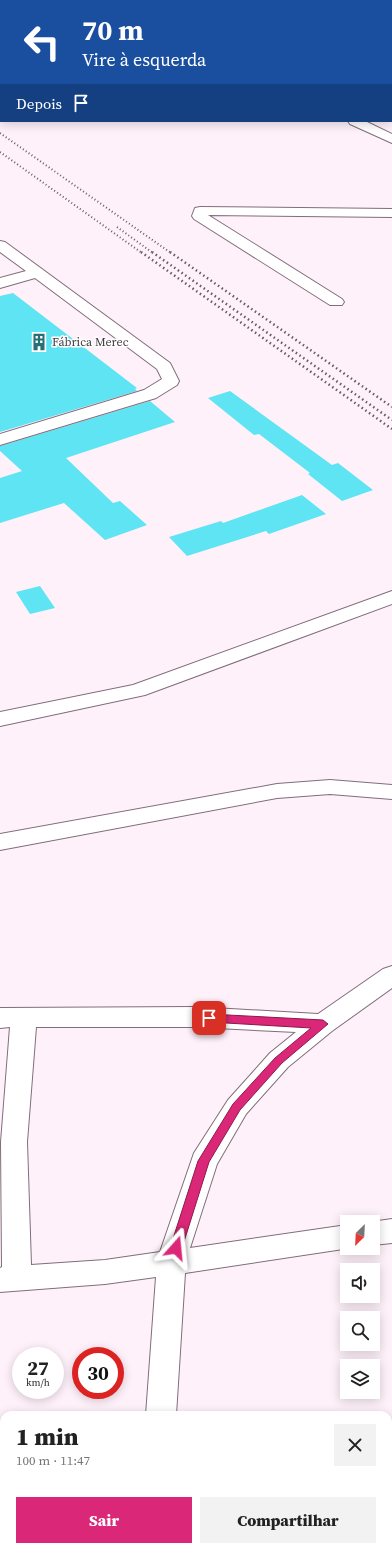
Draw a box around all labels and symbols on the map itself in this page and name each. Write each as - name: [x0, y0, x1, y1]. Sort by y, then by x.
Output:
- building icon: Fábrica Merec: [29, 332, 49, 352]
- place label: Fábrica Merec: [52, 334, 129, 350]
- pin: [192, 1001, 226, 1035]
- north arrow: [340, 1215, 380, 1255]
- position arrow: [155, 1227, 197, 1269]
- speed limit sign: 30: [72, 1347, 124, 1399]

